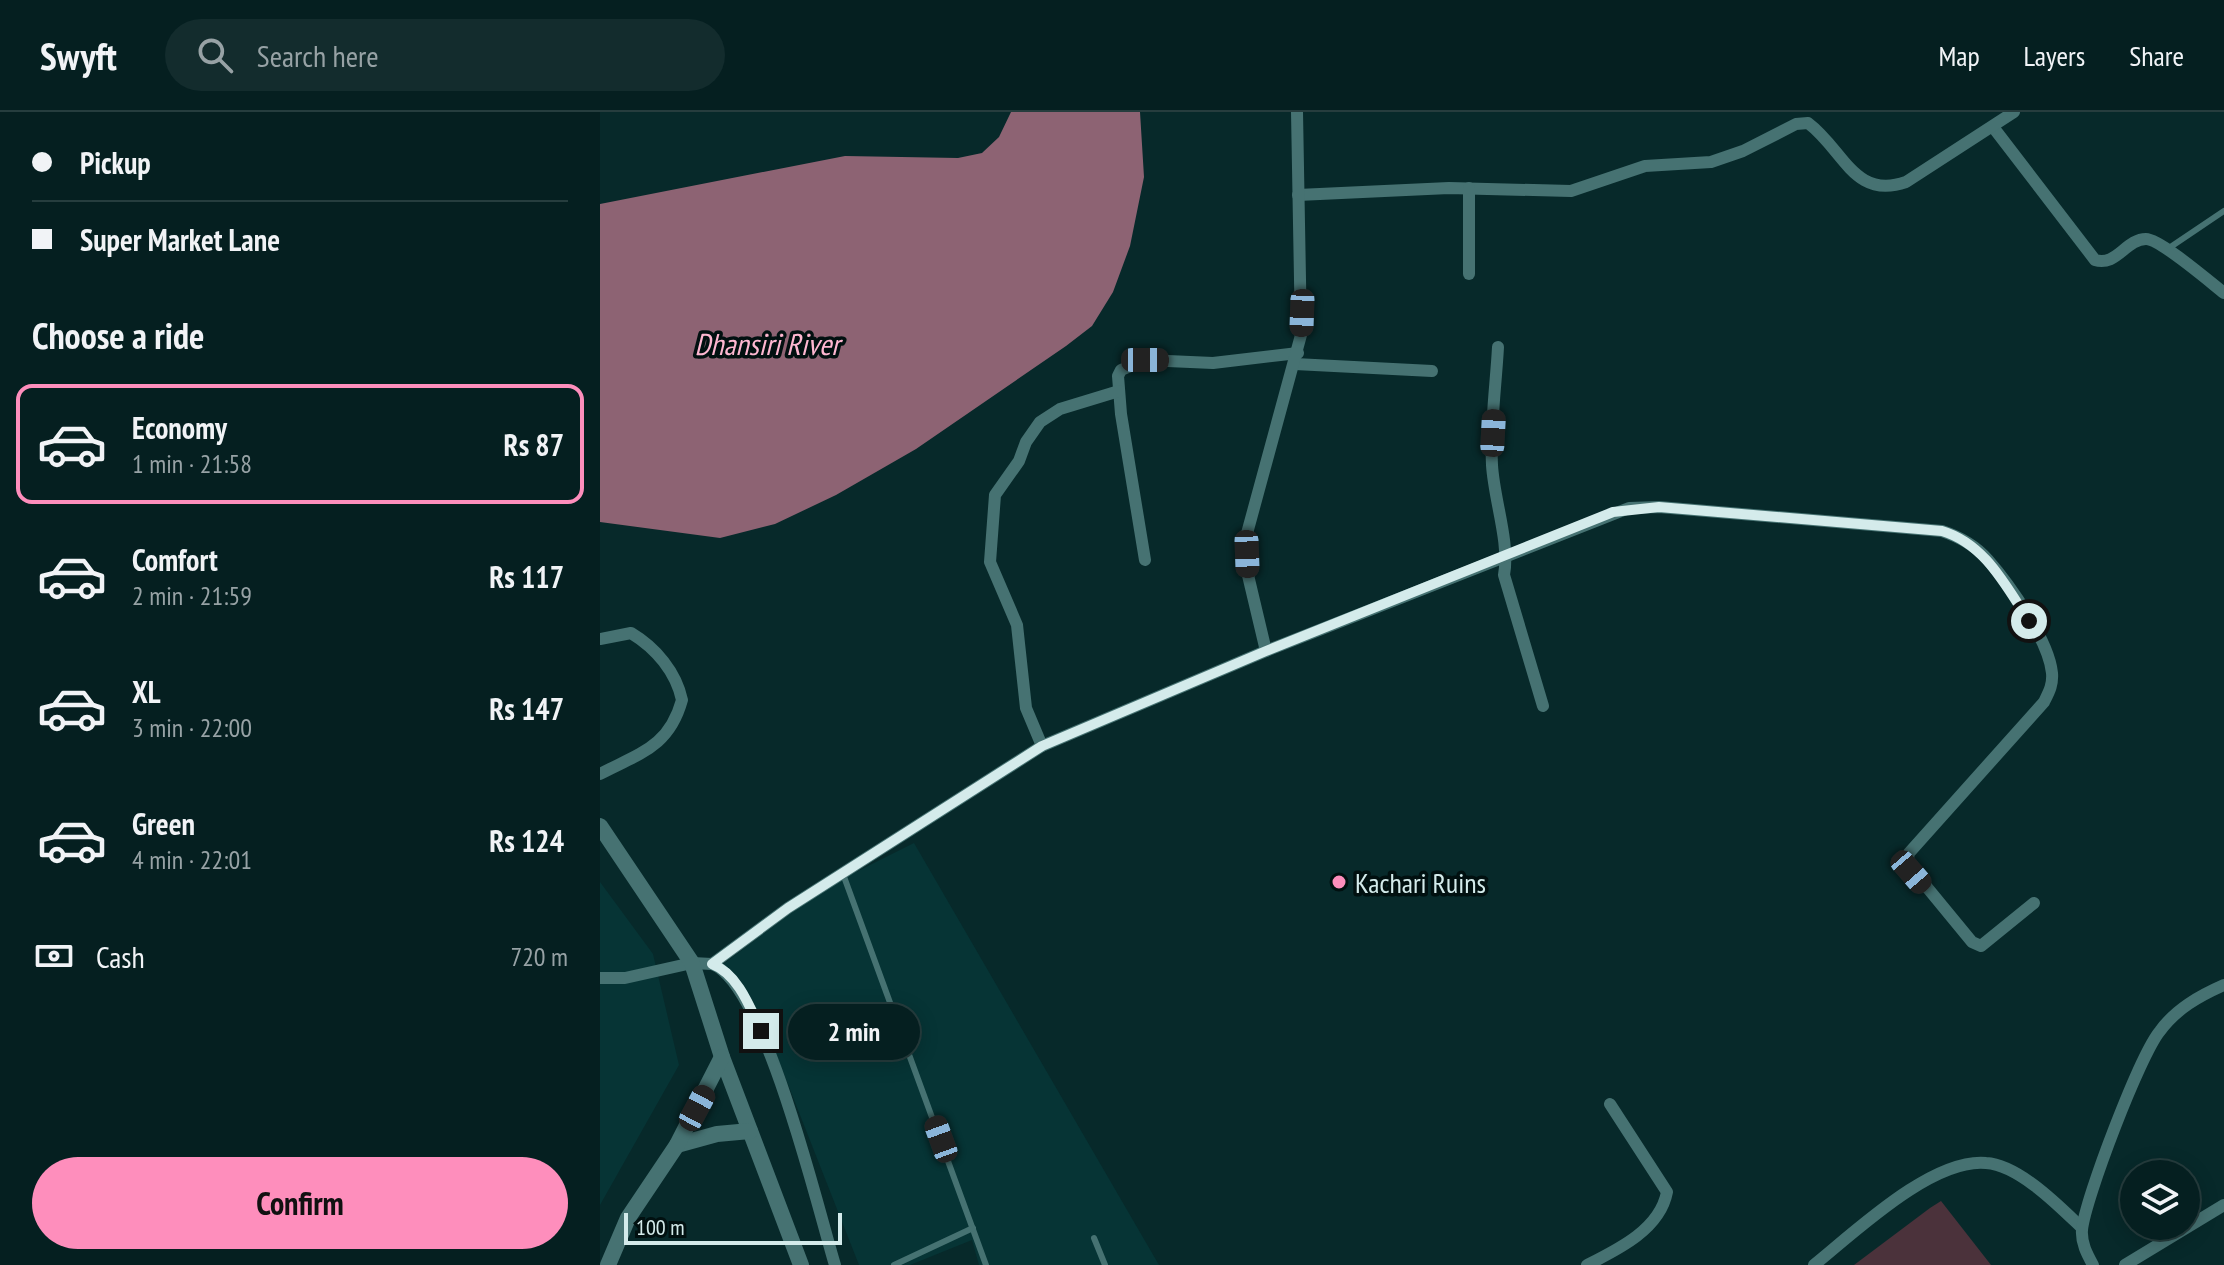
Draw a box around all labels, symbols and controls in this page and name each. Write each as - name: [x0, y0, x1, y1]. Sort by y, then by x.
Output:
- search box: [165, 19, 725, 91]
- text: Swyft: [40, 31, 117, 80]
- icon: search: [193, 33, 237, 77]
- text: Search here: [257, 36, 379, 75]
- text: Map: [1938, 37, 1980, 74]
- text: Layers: [2024, 37, 2085, 74]
- text: Share: [2129, 37, 2184, 74]
- text: Pickup: [80, 143, 151, 182]
- text: Super Market Lane: [80, 220, 280, 259]
- car: [1289, 289, 1315, 337]
- text: Choose a ride: [32, 312, 204, 359]
- water label: Dhansiri River: [694, 324, 843, 363]
- car: [1121, 348, 1169, 372]
- icon: car: [36, 408, 108, 480]
- text: Economy: [132, 408, 227, 447]
- car: [1480, 408, 1506, 458]
- text: Rs 87: [504, 425, 564, 464]
- text: 1 min · 21:58: [132, 447, 252, 480]
- car: [1234, 530, 1260, 578]
- icon: car: [36, 540, 108, 612]
- text: Comfort: [132, 540, 218, 579]
- text: Rs 117: [489, 557, 564, 596]
- text: 2 min · 21:59: [132, 579, 252, 612]
- route start: [2011, 603, 2047, 639]
- icon: car: [36, 672, 108, 744]
- text: XL: [132, 672, 161, 711]
- text: Rs 147: [489, 689, 564, 728]
- text: 3 min · 22:00: [132, 711, 252, 744]
- icon: car: [36, 804, 108, 876]
- text: Green: [132, 804, 195, 843]
- text: Rs 124: [489, 821, 564, 860]
- text: 4 min · 22:01: [132, 843, 252, 876]
- car: [1886, 846, 1936, 898]
- place label: Kachari Ruins: [1355, 864, 1486, 901]
- marker: Kachari Ruins: [1330, 873, 1348, 891]
- icon: cash: [32, 934, 76, 978]
- text: Cash: [96, 937, 145, 976]
- text: 720 m: [510, 940, 568, 973]
- callout: 2 min: [789, 1003, 921, 1059]
- route end: [743, 1013, 779, 1049]
- text: 2 min: [828, 1015, 880, 1048]
- car: [675, 1081, 719, 1135]
- car: [922, 1112, 960, 1166]
- button: Confirm: [32, 1157, 568, 1249]
- map controls: [2120, 1160, 2200, 1240]
- button: layers: [2120, 1160, 2200, 1240]
- scale bar: [624, 1209, 842, 1245]
- text: 100 m: [636, 1213, 685, 1241]

